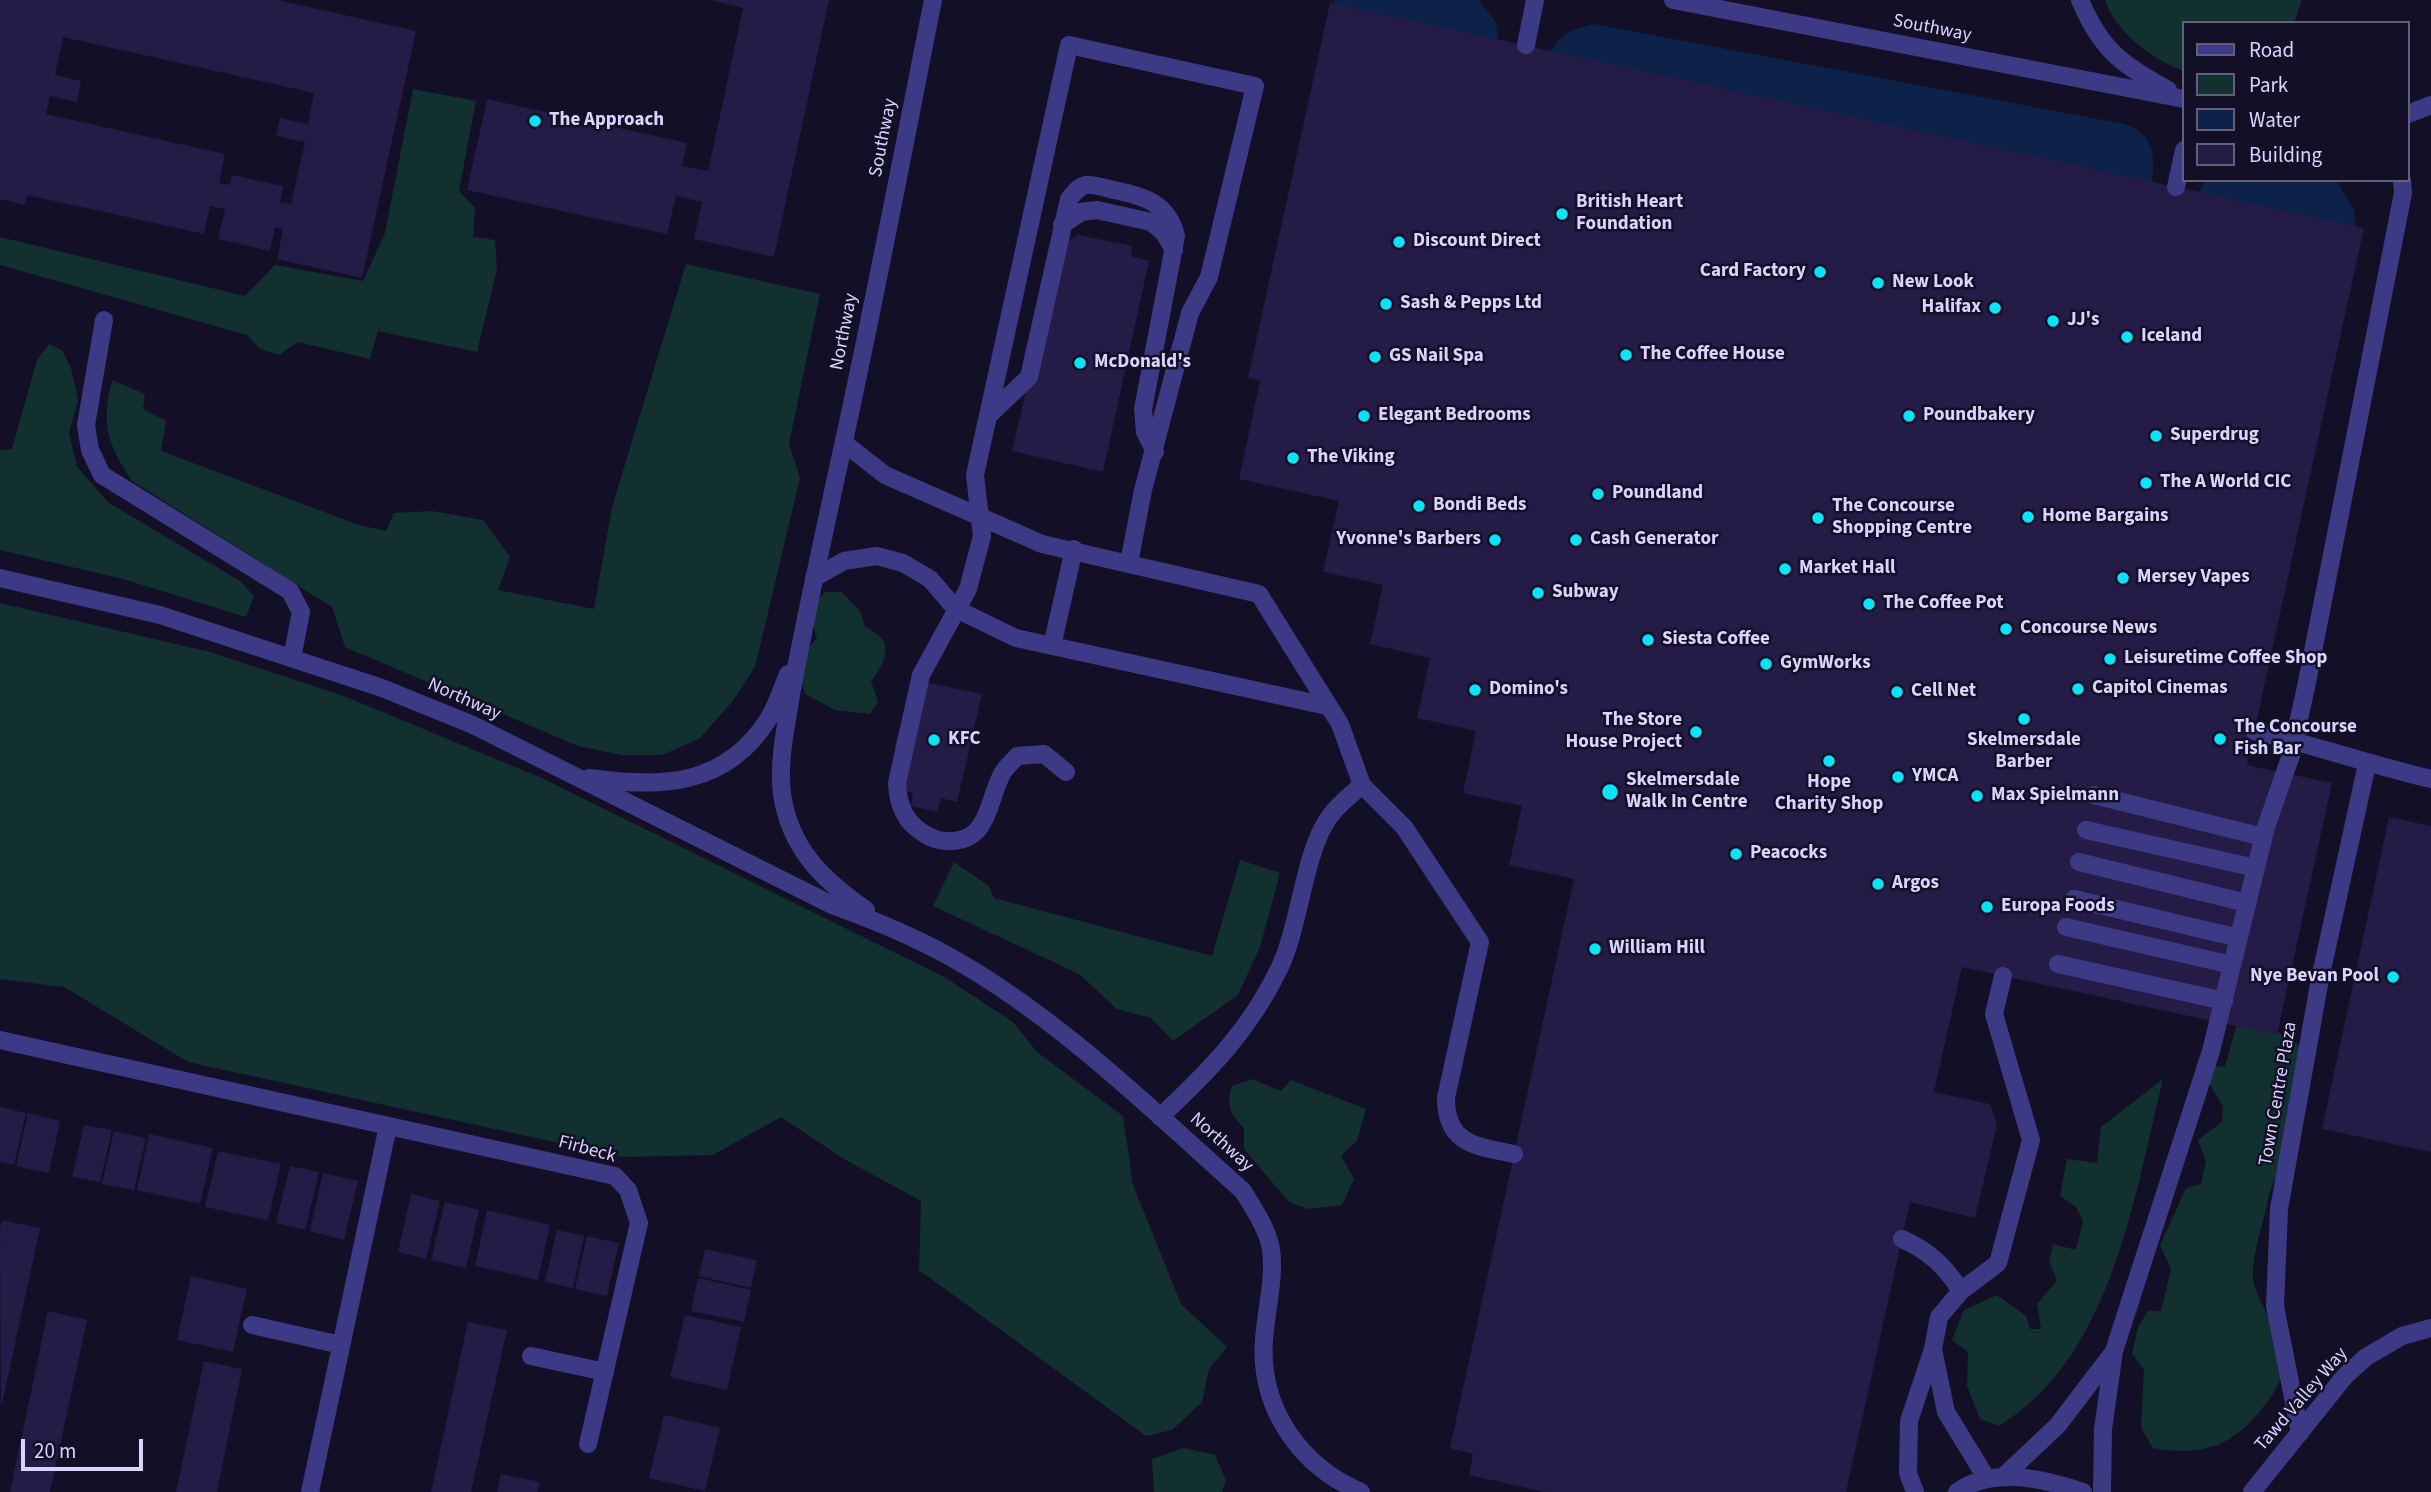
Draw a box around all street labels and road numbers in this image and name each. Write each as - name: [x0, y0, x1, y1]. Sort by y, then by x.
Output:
- street label: Southway: [1891, 10, 1973, 48]
- street label: Southway: [865, 97, 903, 179]
- street label: Northway: [826, 292, 864, 372]
- street label: Northway: [424, 674, 504, 726]
- street label: Town Centre Plaza: [2255, 1020, 2303, 1168]
- street label: Northway: [1184, 1108, 1258, 1178]
- street label: Firbeck: [556, 1131, 618, 1169]
- street label: Tawd Valley Way: [2251, 1343, 2353, 1457]

